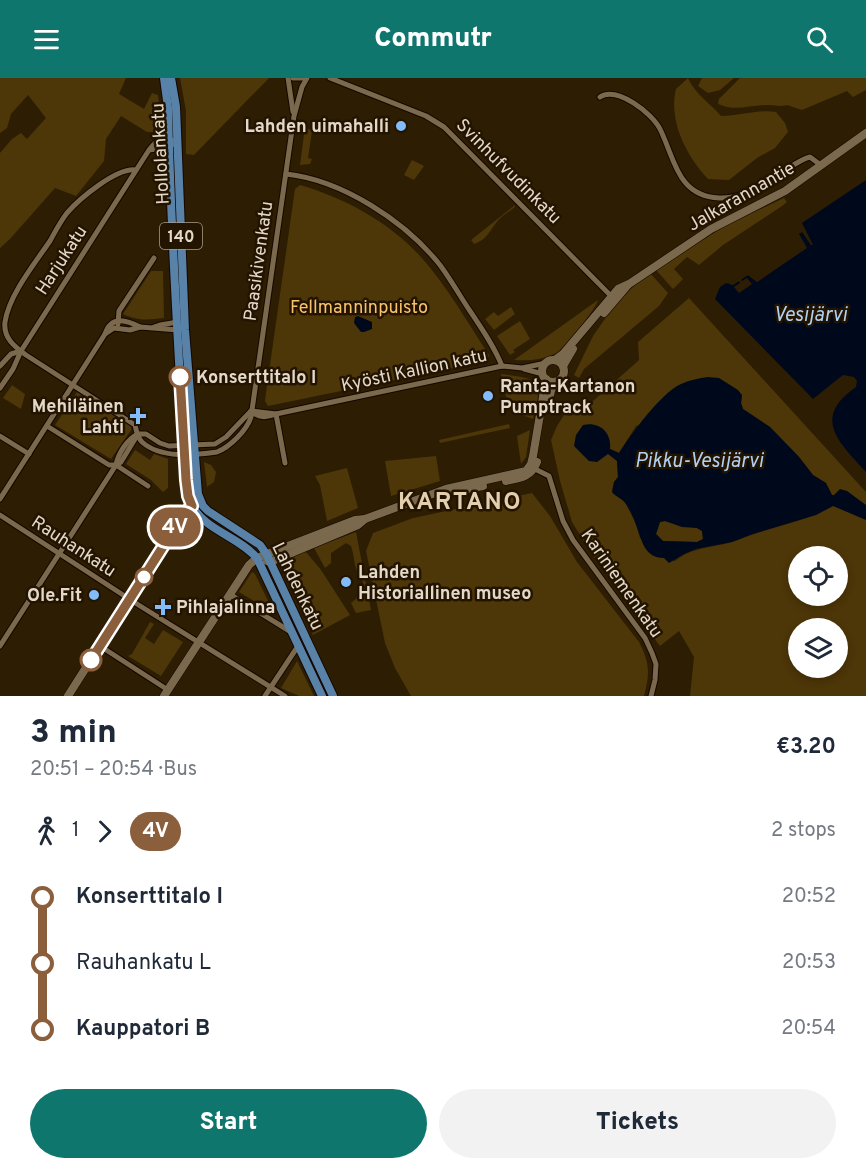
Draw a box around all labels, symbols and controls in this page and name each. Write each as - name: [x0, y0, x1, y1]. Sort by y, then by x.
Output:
- text: Commutr: [374, 22, 492, 56]
- icon: menu: [30, 23, 63, 56]
- icon: search: [803, 23, 836, 56]
- street label: Hollolankatu: [147, 103, 176, 205]
- street label: Svinhufvudinkatu: [450, 114, 566, 230]
- place label: Lahden uimahalli: [245, 116, 389, 139]
- marker: Lahden uimahalli: [394, 119, 408, 133]
- street label: Jalkarannantie: [684, 157, 799, 237]
- street label: Paasikivenkatu: [240, 200, 279, 323]
- street label: Harjukatu: [31, 222, 93, 300]
- road number: 140: [160, 223, 202, 249]
- park label: Fellmanninpuisto: [290, 297, 428, 320]
- water label: Vesijärvi: [773, 303, 848, 329]
- street label: Kyösti Kallion katu: [339, 345, 489, 398]
- marker: Konserttitalo I: [169, 366, 191, 388]
- place label: Konserttitalo I: [196, 367, 316, 390]
- place label: Ranta-Kartanon Pumptrack: [500, 376, 635, 420]
- marker: Ranta-Kartanon Pumptrack: [481, 389, 495, 403]
- place label: Mehiläinen Lahti: [32, 396, 124, 440]
- marker: Mehiläinen Lahti: [129, 407, 147, 425]
- water label: Pikku-Vesijärvi: [635, 449, 764, 475]
- district label: KARTANO: [398, 488, 522, 518]
- line badge: 4V: [148, 508, 202, 546]
- street label: Rauhankatu: [27, 511, 120, 583]
- text: 4V: [162, 514, 188, 541]
- street label: Kariniemenkatu: [575, 525, 667, 643]
- street label: Lahdenkatu: [266, 539, 328, 634]
- map controls: [788, 546, 848, 678]
- button: locate: [788, 546, 848, 606]
- place label: Lahden Historiallinen museo: [358, 562, 531, 606]
- unlabelled marker: [135, 568, 153, 586]
- marker: Lahden Historiallinen museo: [339, 575, 353, 589]
- place label: Ole.Fit: [27, 585, 82, 608]
- marker: Ole.Fit: [87, 588, 101, 602]
- place label: Pihlajalinna: [176, 597, 275, 620]
- marker: Pihlajalinna: [154, 598, 172, 616]
- button: layers: [788, 618, 848, 678]
- unlabelled marker: [80, 649, 102, 671]
- text: 3 min: [30, 713, 117, 755]
- text: €3.20: [776, 734, 836, 761]
- text: 20:51 – 20:54 · Bus: [30, 757, 197, 783]
- icon: walk: [30, 815, 63, 848]
- icon: forward: [88, 815, 121, 848]
- text: 1: [72, 818, 79, 844]
- text: 4V: [142, 818, 169, 845]
- text: 2 stops: [771, 818, 836, 844]
- text: Konserttitalo I: [76, 884, 223, 911]
- text: 20:52: [782, 884, 836, 910]
- text: Rauhankatu L: [76, 950, 211, 977]
- text: 20:53: [782, 950, 836, 976]
- text: Kauppatori B: [76, 1016, 210, 1043]
- text: 20:54: [781, 1016, 836, 1042]
- button: Start: [30, 1089, 427, 1158]
- button: Tickets: [439, 1089, 836, 1158]

